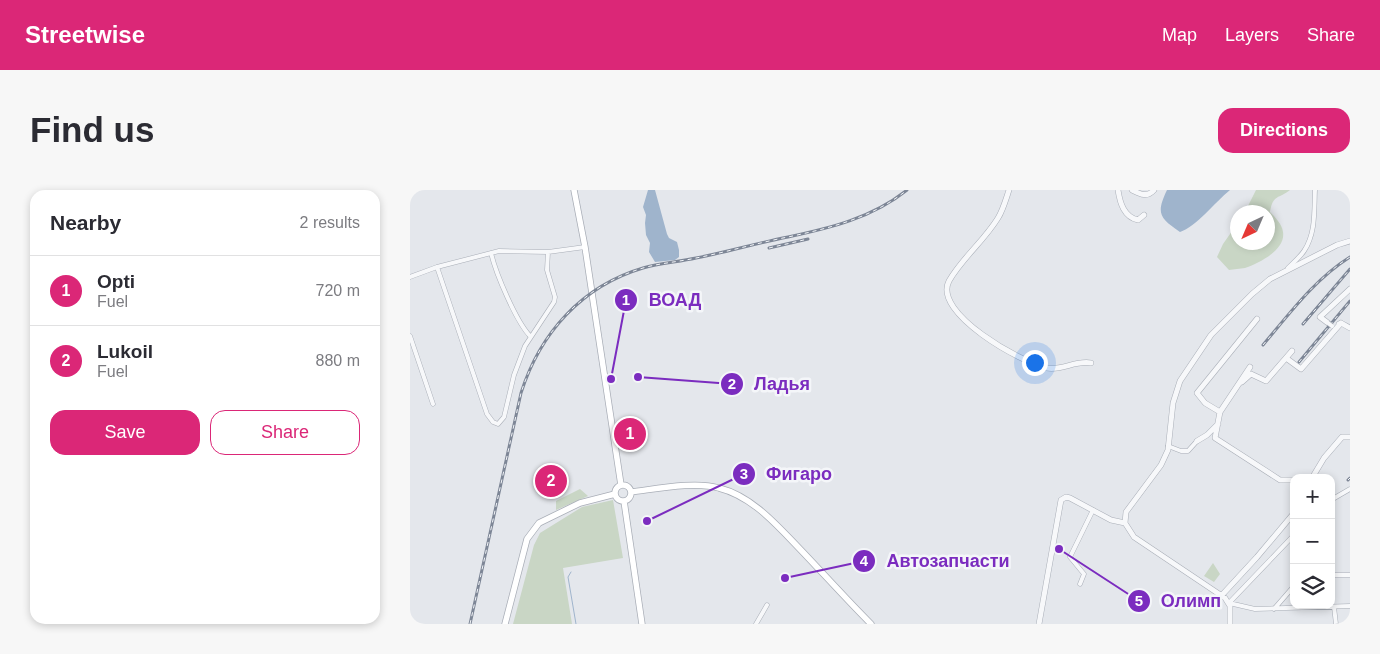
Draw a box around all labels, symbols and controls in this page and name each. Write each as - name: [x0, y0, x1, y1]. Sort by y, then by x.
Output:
- text: Streetwise: [25, 21, 145, 48]
- text: Map: [1162, 25, 1197, 45]
- text: Layers: [1225, 25, 1279, 45]
- text: Share: [1307, 25, 1355, 45]
- button: Directions: [1218, 108, 1350, 153]
- text: Find us: [30, 110, 154, 149]
- north arrow: [1230, 205, 1275, 250]
- text: Nearby: [50, 211, 121, 234]
- text: 2 results: [300, 214, 360, 231]
- text: Opti: [97, 271, 135, 292]
- text: 1: [62, 282, 70, 299]
- text: 720 m: [316, 282, 360, 299]
- callout: ВОАД: [613, 284, 711, 317]
- text: ВОАД: [649, 290, 701, 310]
- text: 1: [622, 291, 630, 308]
- text: Fuel: [97, 293, 128, 310]
- text: Lukoil: [97, 341, 153, 362]
- your location: [1022, 350, 1048, 376]
- text: 2: [62, 352, 70, 369]
- text: 880 m: [316, 352, 360, 369]
- text: Fuel: [97, 363, 128, 380]
- callout: Ладья: [719, 367, 820, 400]
- text: Ладья: [754, 374, 810, 394]
- text: 2: [728, 375, 736, 392]
- button: Save: [50, 410, 200, 455]
- button: Share: [210, 410, 360, 455]
- pin: 1: [614, 415, 646, 453]
- callout: Фигаро: [731, 457, 842, 490]
- pin: 2: [535, 462, 567, 500]
- text: Фигаро: [766, 464, 832, 484]
- text: 3: [740, 465, 748, 482]
- map controls: [1290, 474, 1335, 609]
- button: +: [1290, 474, 1335, 519]
- button: −: [1290, 519, 1335, 564]
- callout: Автозапчасти: [851, 544, 1019, 577]
- text: Автозапчасти: [886, 551, 1010, 571]
- text: 4: [860, 552, 869, 569]
- button: layers: [1290, 564, 1335, 609]
- callout: Олимп: [1126, 585, 1232, 618]
- text: Олимп: [1161, 591, 1221, 611]
- text: 5: [1135, 592, 1143, 609]

